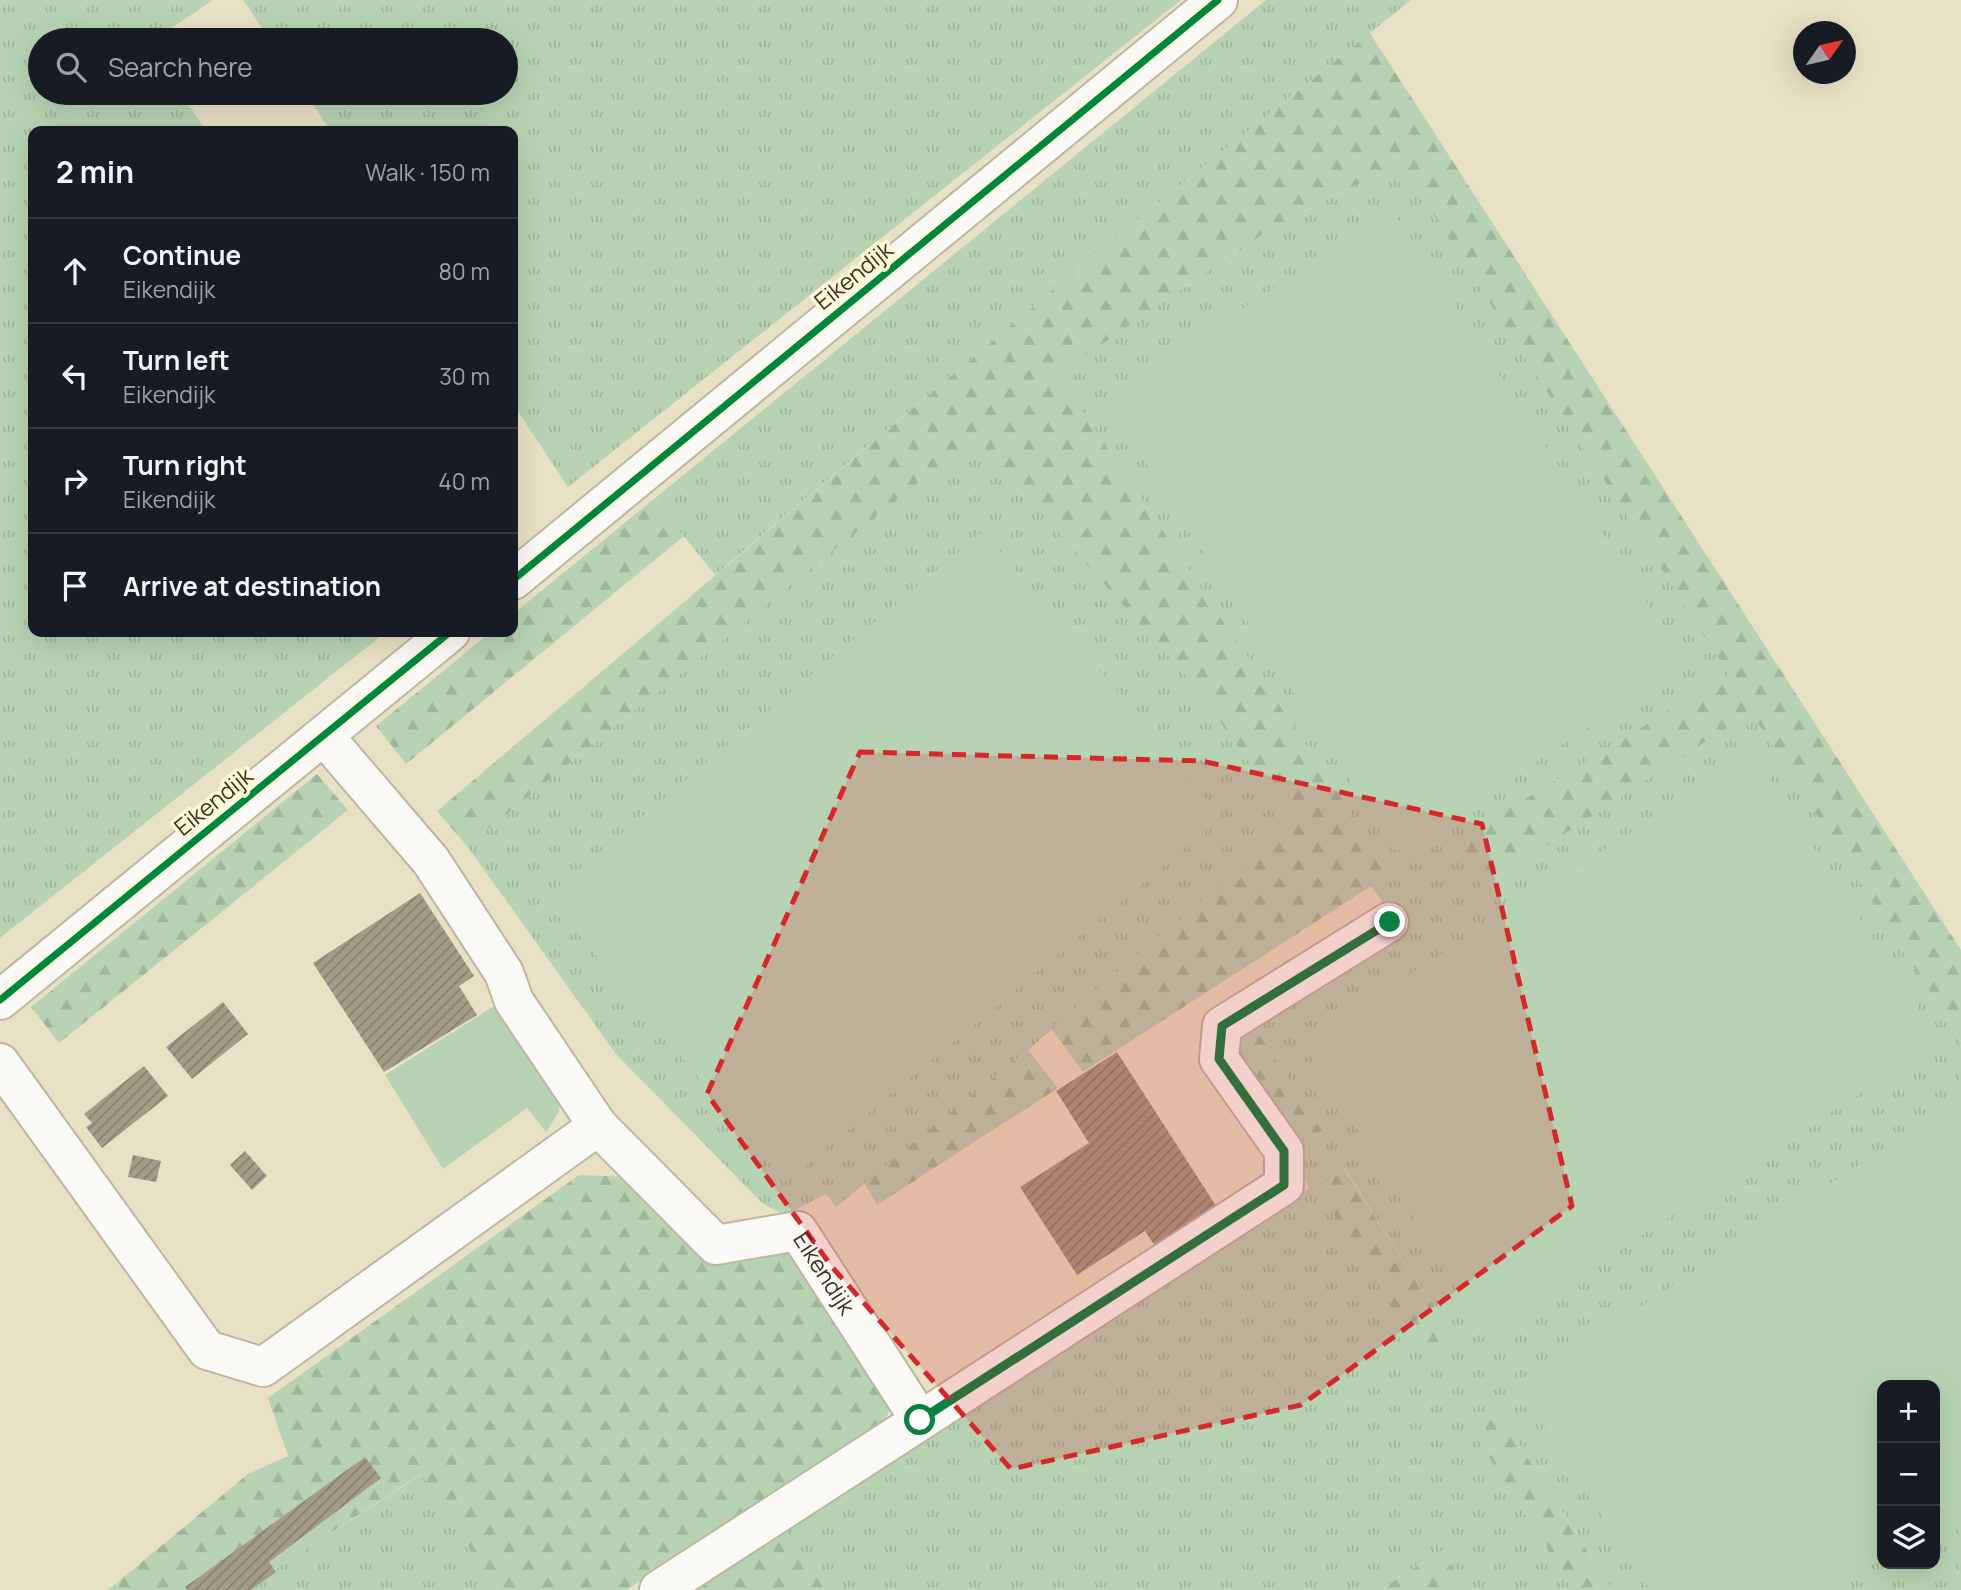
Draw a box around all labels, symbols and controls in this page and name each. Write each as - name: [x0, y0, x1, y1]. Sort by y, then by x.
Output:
- north arrow: [1793, 21, 1856, 84]
- search box: [28, 28, 518, 105]
- icon: search: [52, 48, 90, 86]
- text: Search here: [108, 49, 253, 85]
- text: 2 min: [56, 151, 134, 192]
- text: Walk · 150 m: [365, 156, 490, 188]
- street label: Eikendijk: [807, 233, 899, 317]
- text: Continue: [123, 237, 241, 273]
- icon: ahead: [56, 252, 94, 290]
- text: 80 m: [439, 255, 490, 287]
- text: Eikendijk: [123, 273, 216, 305]
- text: Turn left: [123, 342, 230, 378]
- icon: left: [56, 357, 94, 395]
- text: 30 m: [439, 360, 490, 392]
- text: Eikendijk: [123, 378, 216, 410]
- text: Turn right: [123, 447, 247, 483]
- icon: right: [56, 462, 94, 500]
- text: 40 m: [438, 465, 490, 497]
- text: Eikendijk: [123, 483, 216, 515]
- icon: arrive: [56, 567, 94, 605]
- text: Arrive at destination: [123, 568, 381, 604]
- street label: Eikendijk: [167, 759, 259, 843]
- route end: [1374, 906, 1405, 937]
- street label: Eikendijk: [786, 1225, 864, 1321]
- map controls: [1877, 1380, 1940, 1569]
- button: +: [1877, 1380, 1940, 1443]
- route start: [904, 1404, 935, 1435]
- button: −: [1877, 1443, 1940, 1506]
- button: layers: [1877, 1506, 1940, 1569]

